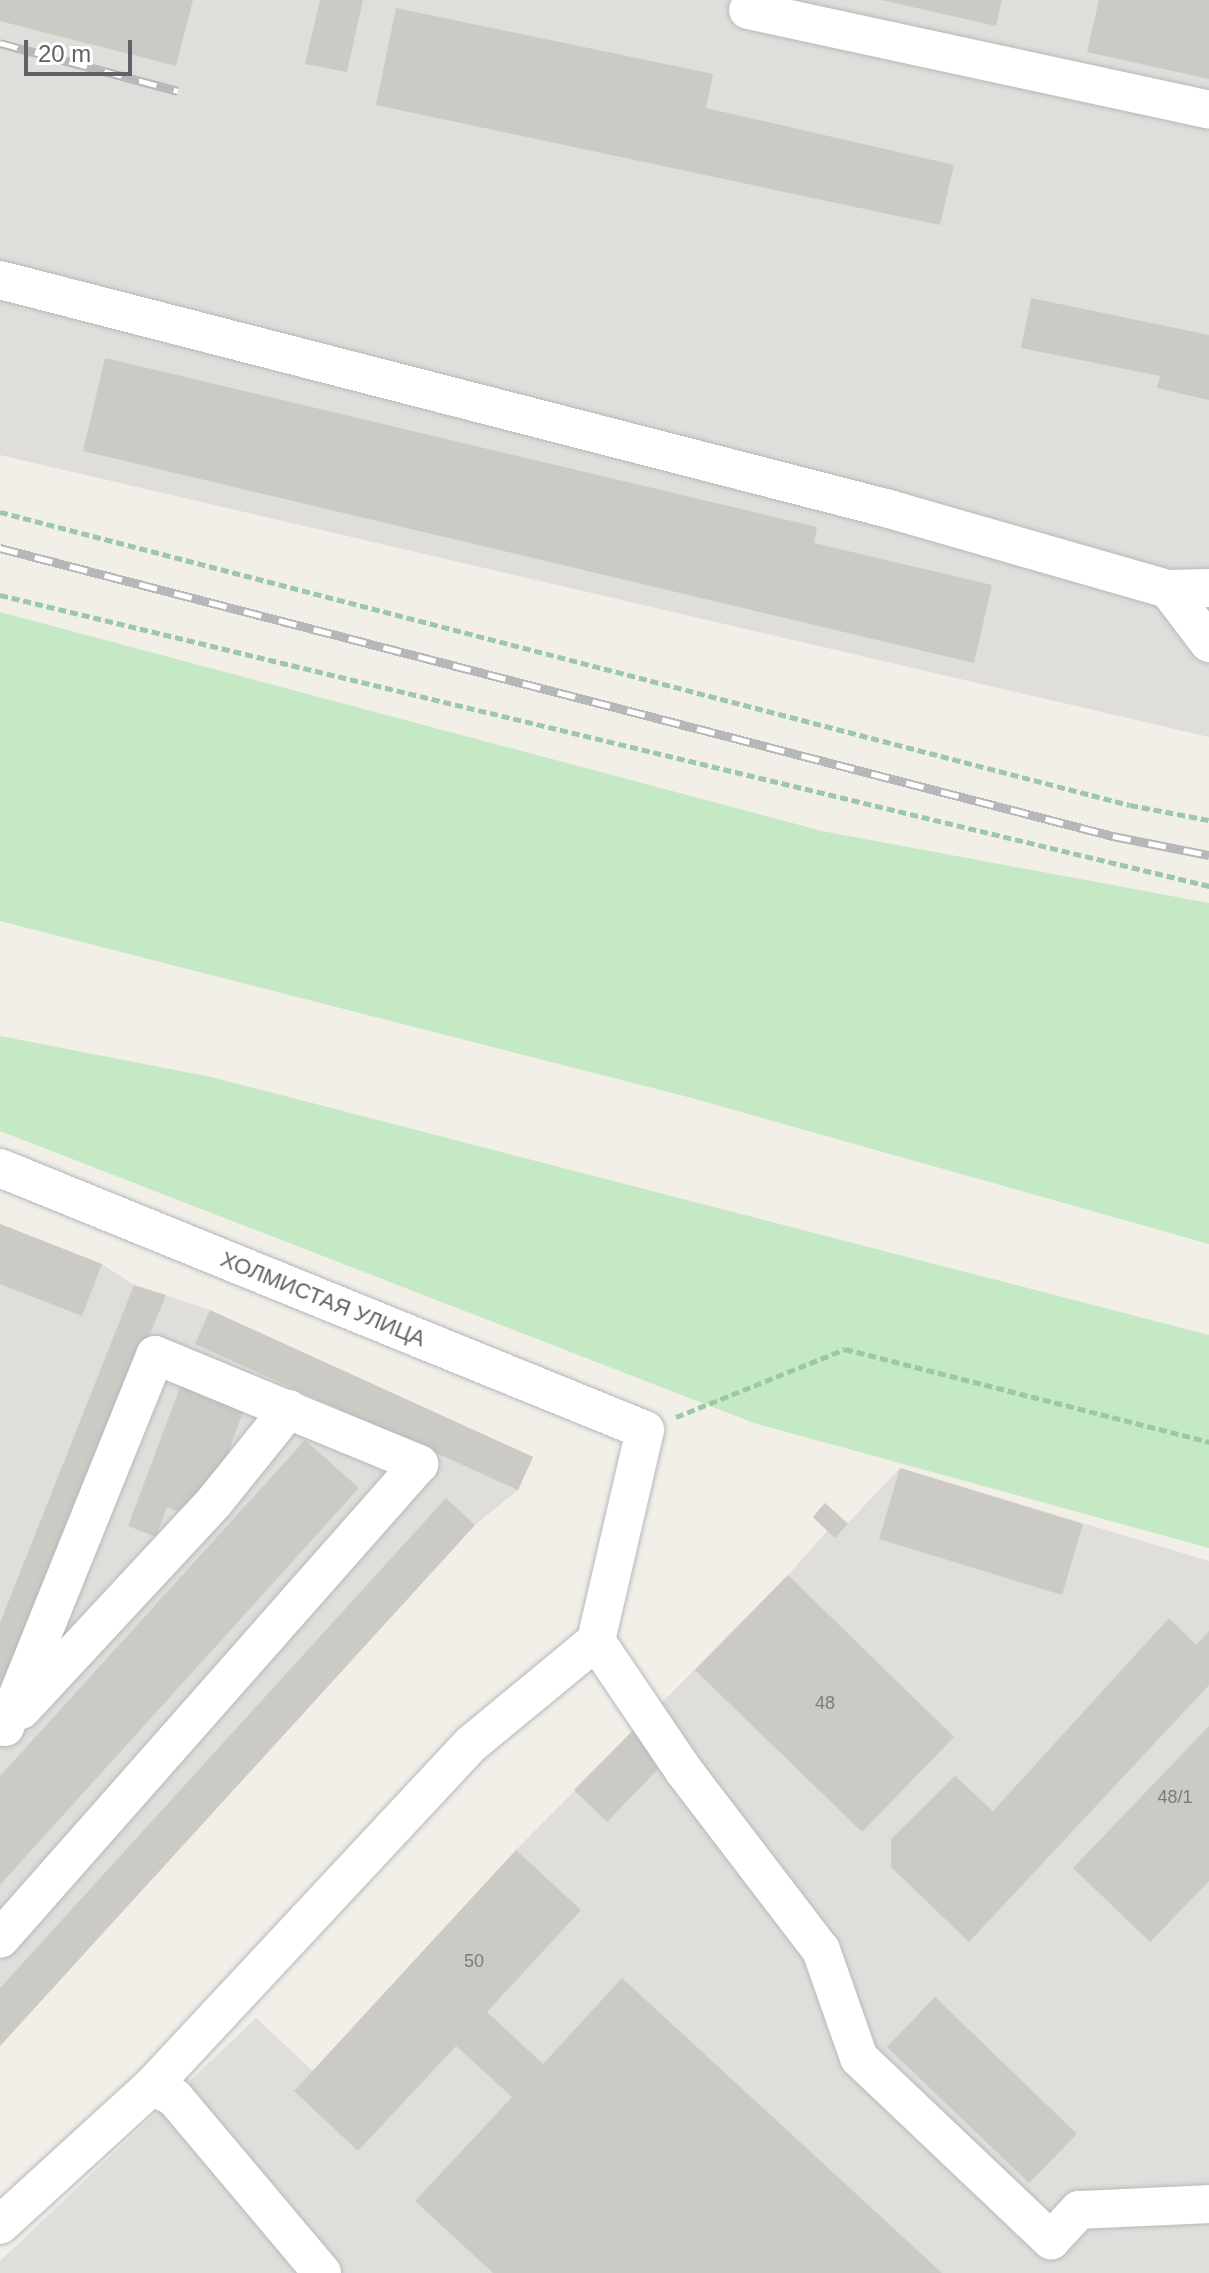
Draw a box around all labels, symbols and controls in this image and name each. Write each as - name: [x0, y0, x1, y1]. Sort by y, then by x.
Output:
- scale bar: [28, 24, 136, 74]
- text: 20 m: [38, 40, 91, 67]
- street label: ХОЛМИСТАЯ УЛИЦА: [217, 1246, 429, 1352]
- house number: 48: [815, 1692, 835, 1714]
- house number: 48/1: [1157, 1786, 1193, 1808]
- house number: 50: [464, 1950, 484, 1972]

